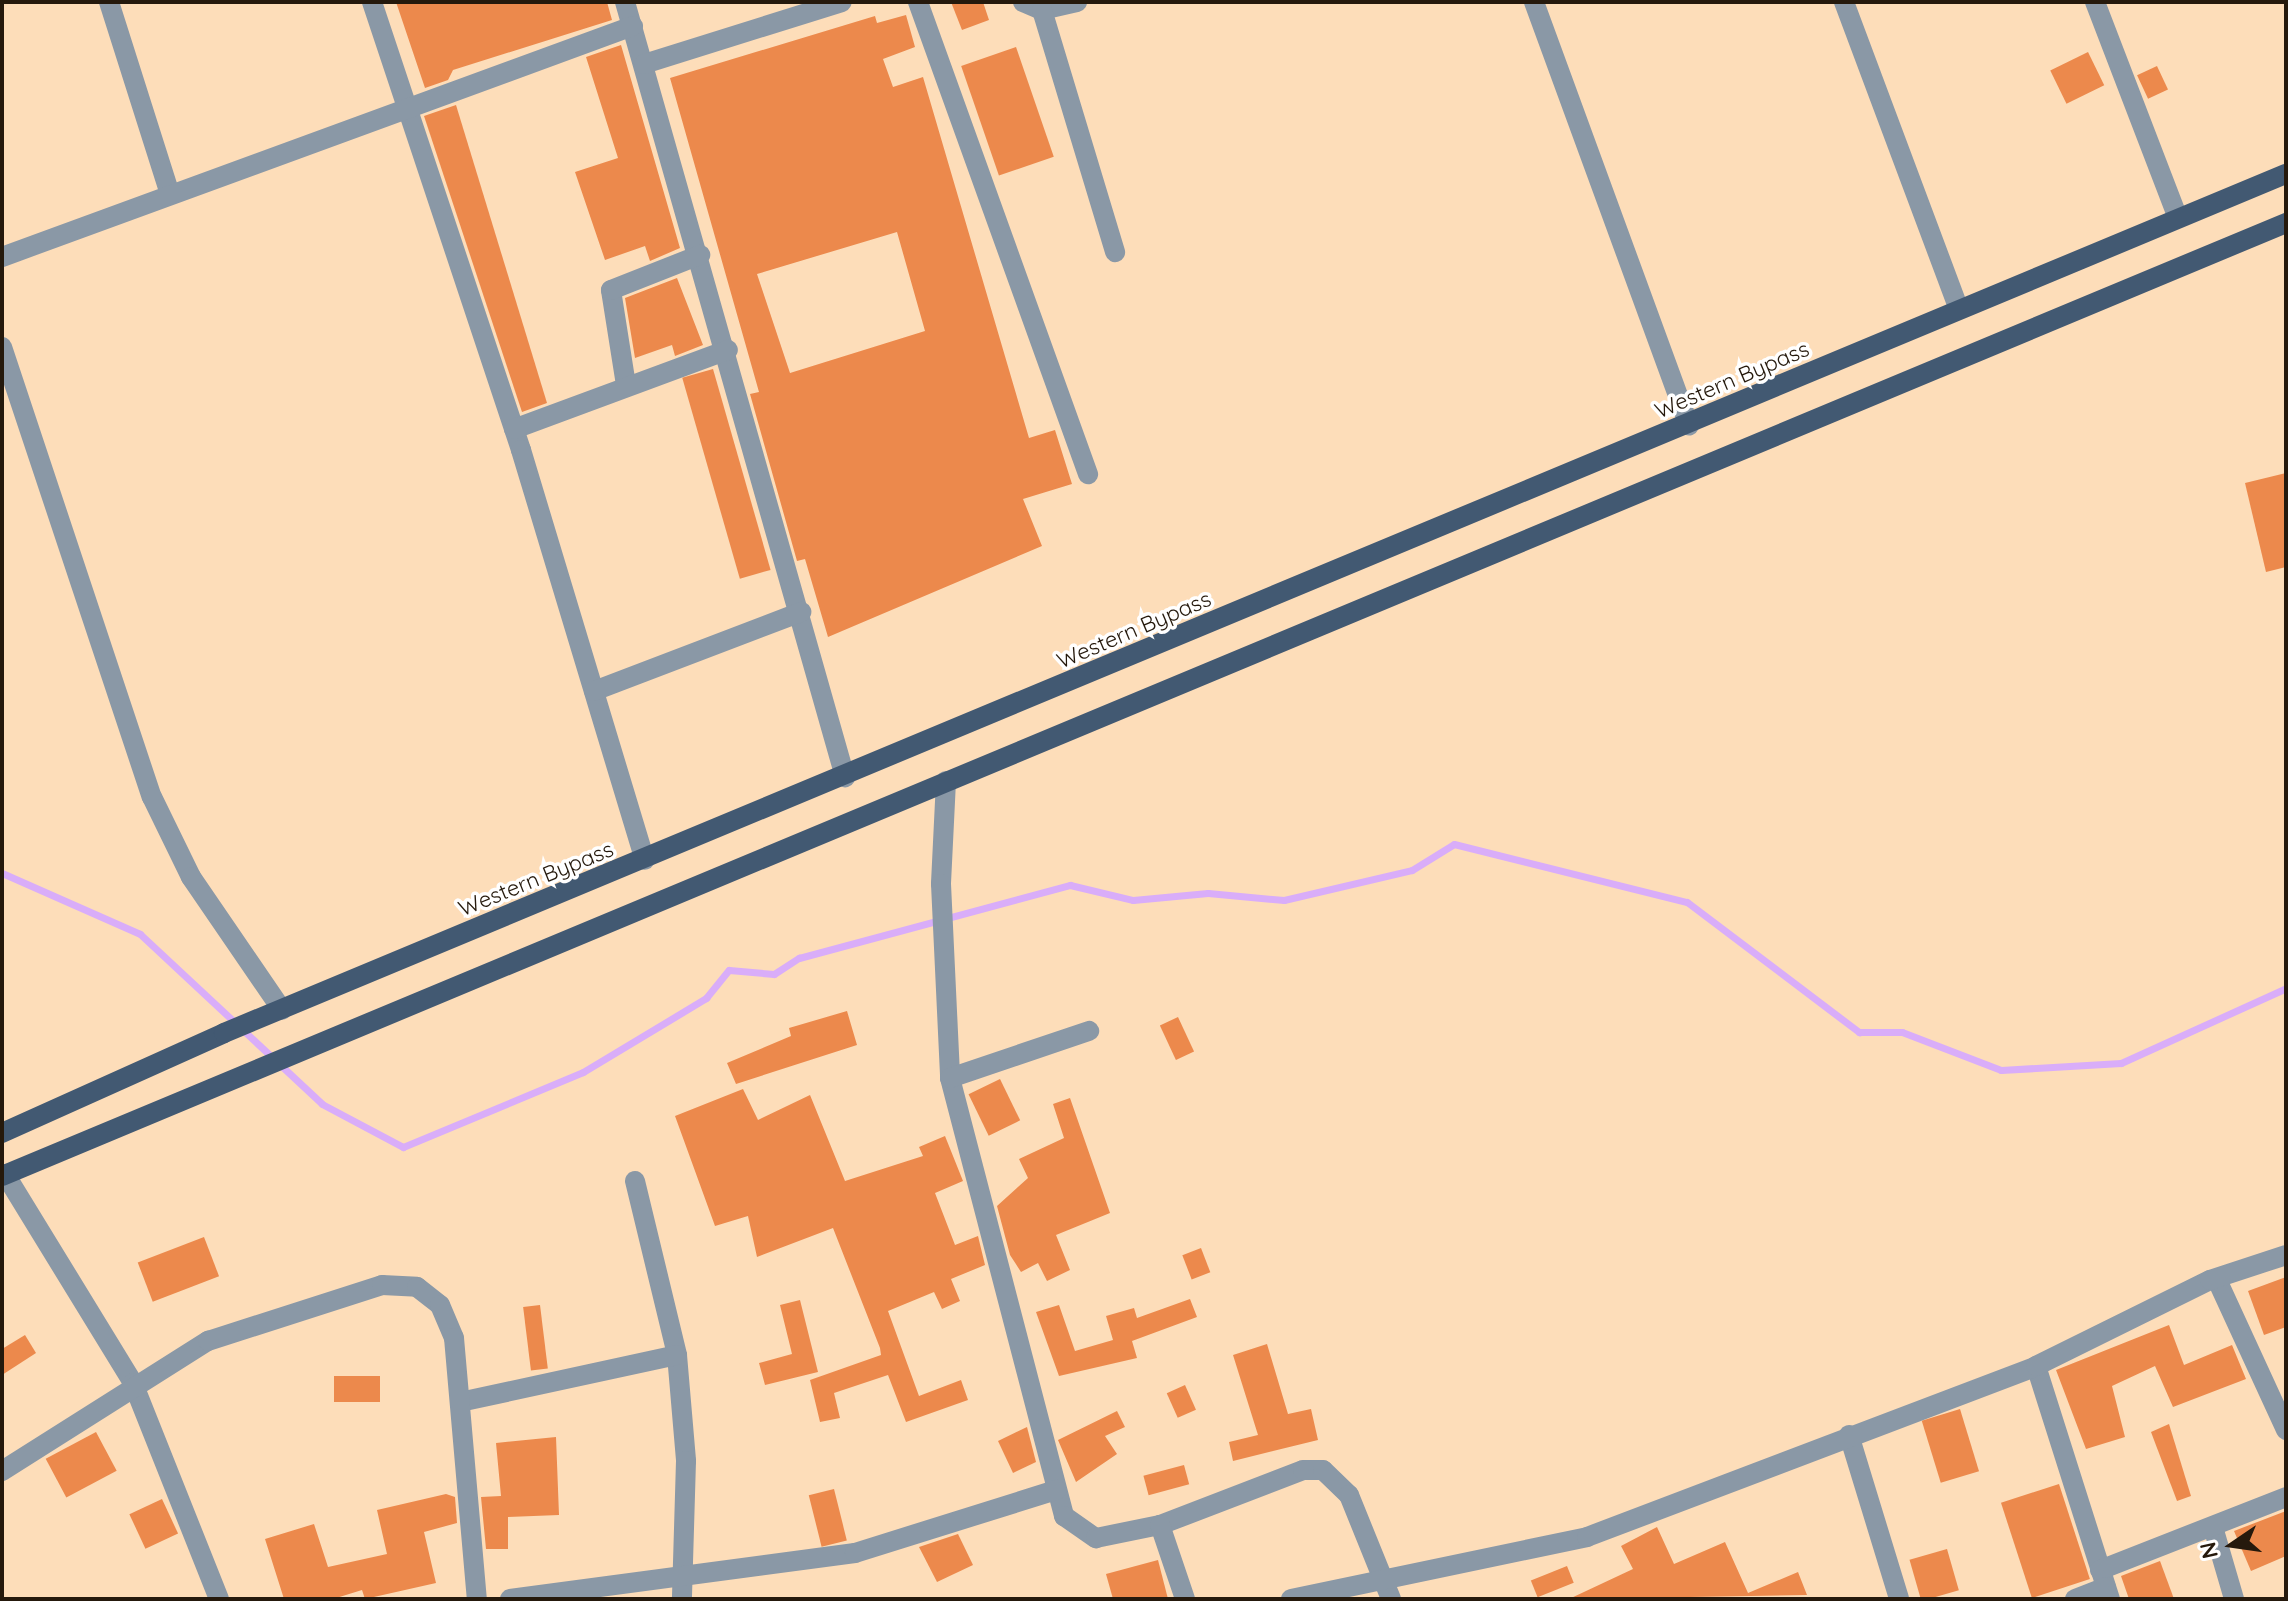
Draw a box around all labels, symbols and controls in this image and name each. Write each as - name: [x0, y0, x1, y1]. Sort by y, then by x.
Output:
- street label: Western Bypass: [1651, 336, 1813, 424]
- street label: Western Bypass: [1053, 586, 1215, 674]
- street label: Western Bypass: [455, 836, 617, 922]
- north arrow: [2192, 1505, 2272, 1585]
- text: N: [2193, 1539, 2224, 1561]

